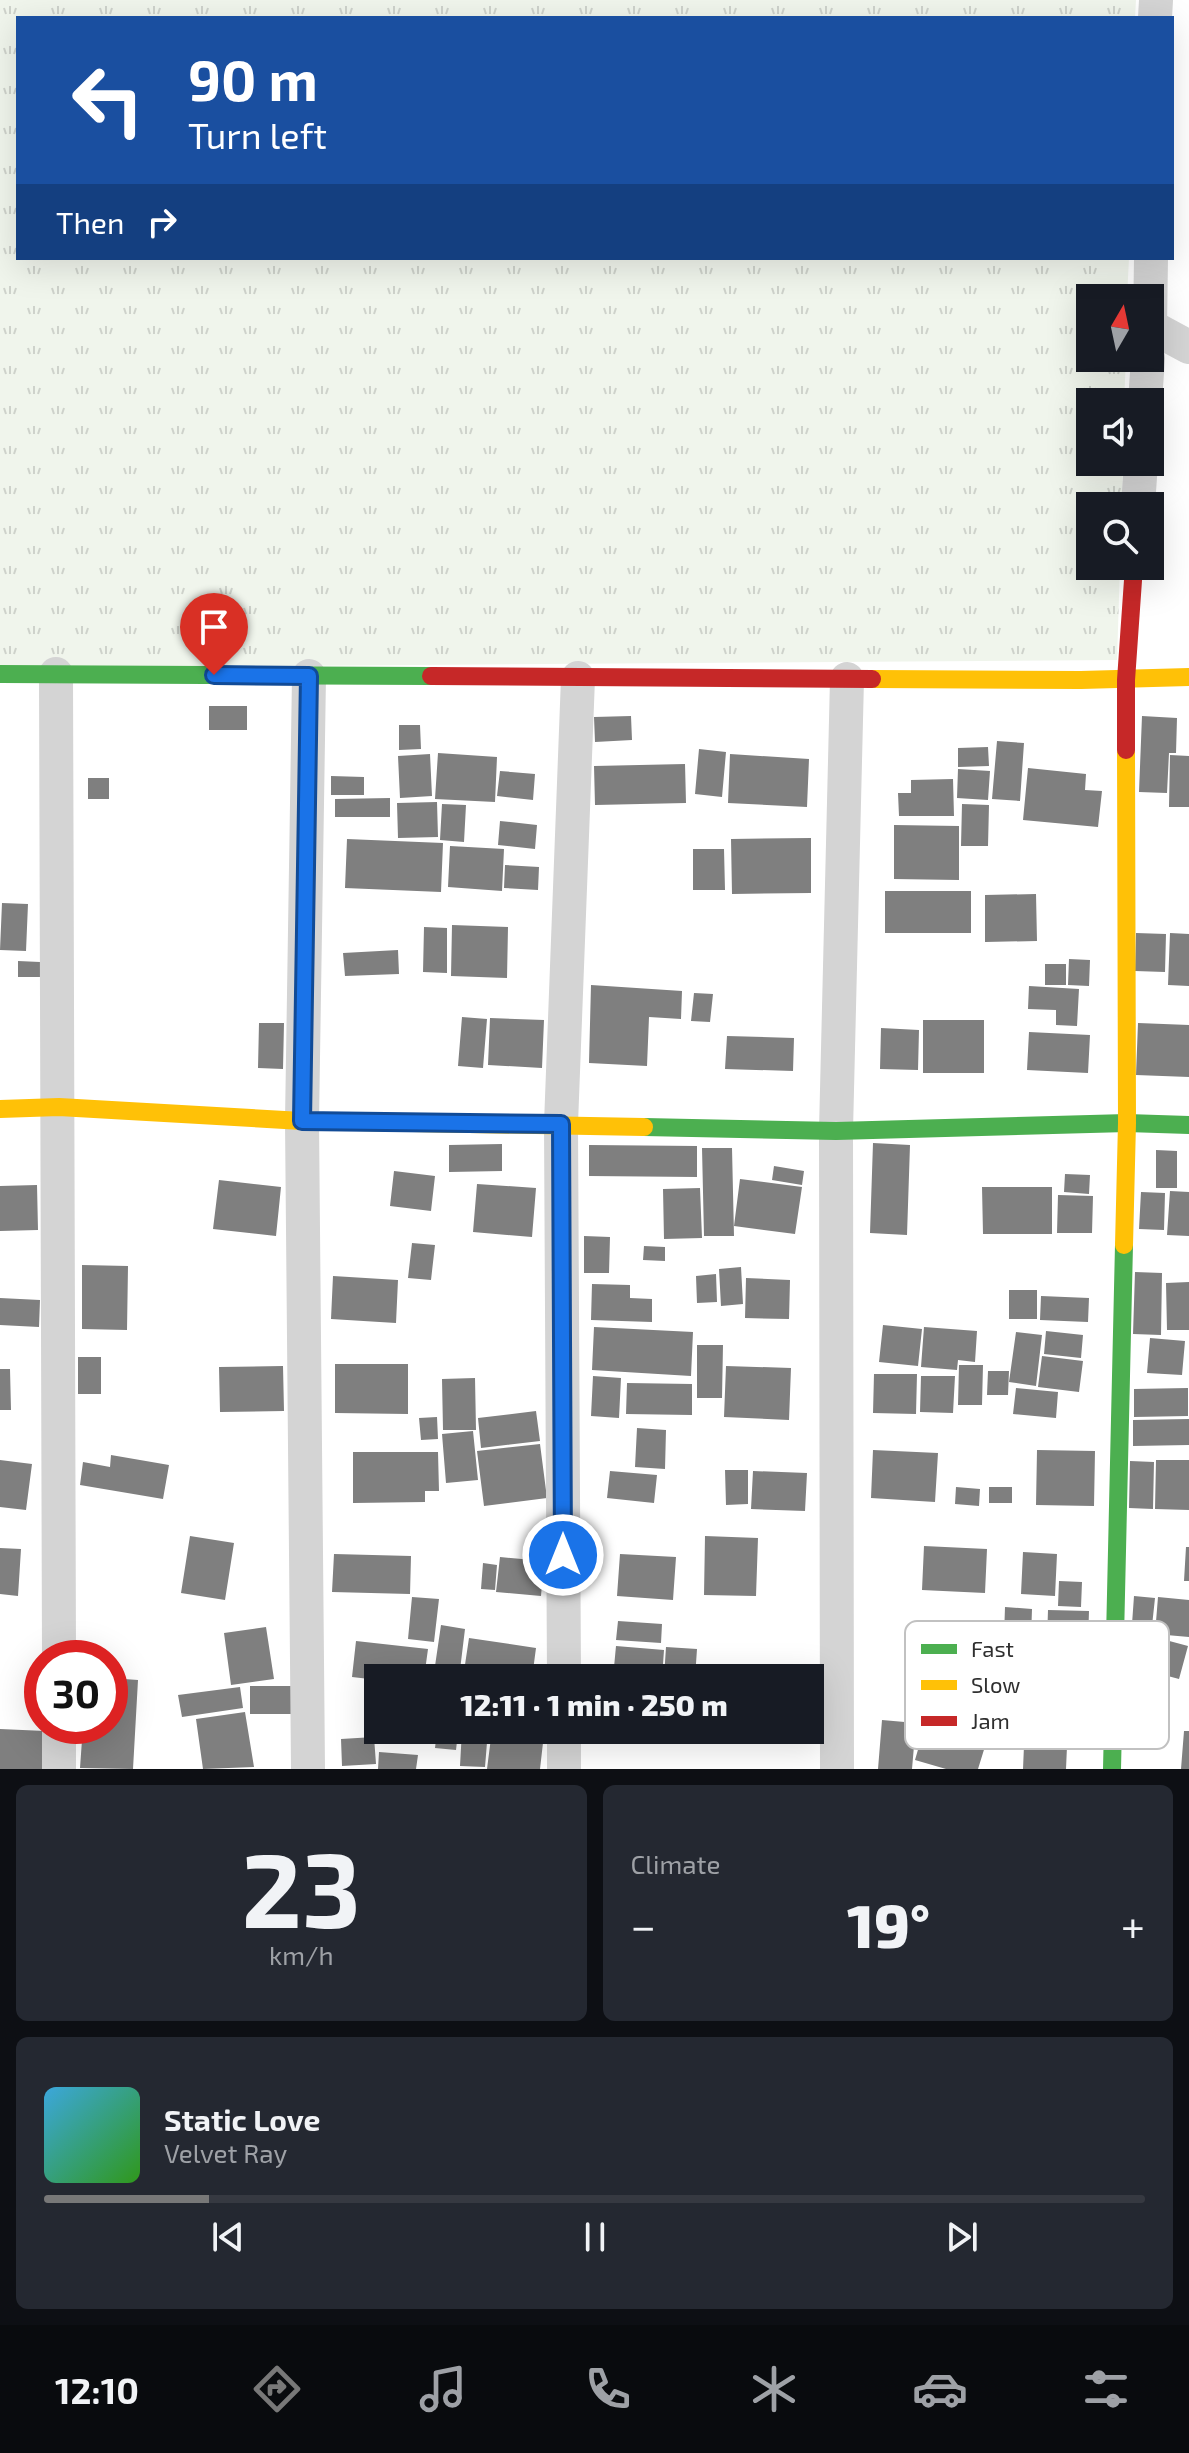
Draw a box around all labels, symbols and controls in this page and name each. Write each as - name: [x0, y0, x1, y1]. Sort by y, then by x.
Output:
- text: 90 m: [188, 45, 318, 112]
- icon: left: [56, 48, 160, 152]
- text: Turn left: [188, 113, 327, 156]
- icon: right: [140, 200, 184, 244]
- text: Then: [56, 204, 124, 240]
- north arrow: [1076, 284, 1164, 372]
- map controls: [1076, 284, 1164, 580]
- button: sound: [1076, 388, 1164, 476]
- button: search: [1076, 492, 1164, 580]
- pin: [180, 593, 248, 675]
- icon: arrive: [192, 605, 236, 649]
- position arrow: [521, 1513, 605, 1597]
- legend: [905, 1621, 1169, 1749]
- text: Fast: [971, 1635, 1014, 1661]
- speed limit sign: 30: [24, 1640, 128, 1744]
- text: Slow: [971, 1671, 1020, 1697]
- text: 12:11 · 1 min · 250 m: [460, 1686, 728, 1722]
- text: Jam: [971, 1707, 1010, 1733]
- text: 23: [242, 1824, 361, 1949]
- text: Climate: [631, 1848, 720, 1879]
- text: 19°: [847, 1888, 930, 1960]
- text: −: [631, 1898, 656, 1951]
- text: +: [1121, 1898, 1145, 1951]
- text: km/h: [269, 1939, 334, 1970]
- text: Static Love: [164, 2101, 320, 2137]
- text: Velvet Ray: [164, 2137, 287, 2168]
- icon: previous: [206, 2215, 250, 2259]
- icon: pause: [573, 2215, 617, 2259]
- icon: next: [940, 2215, 984, 2259]
- icon: directions: [249, 2361, 305, 2417]
- icon: music: [415, 2361, 471, 2417]
- icon: phone: [580, 2361, 636, 2417]
- icon: climate: [746, 2361, 802, 2417]
- icon: car: [912, 2361, 968, 2417]
- icon: filters: [1078, 2361, 1134, 2417]
- text: 12:10: [55, 2368, 139, 2411]

